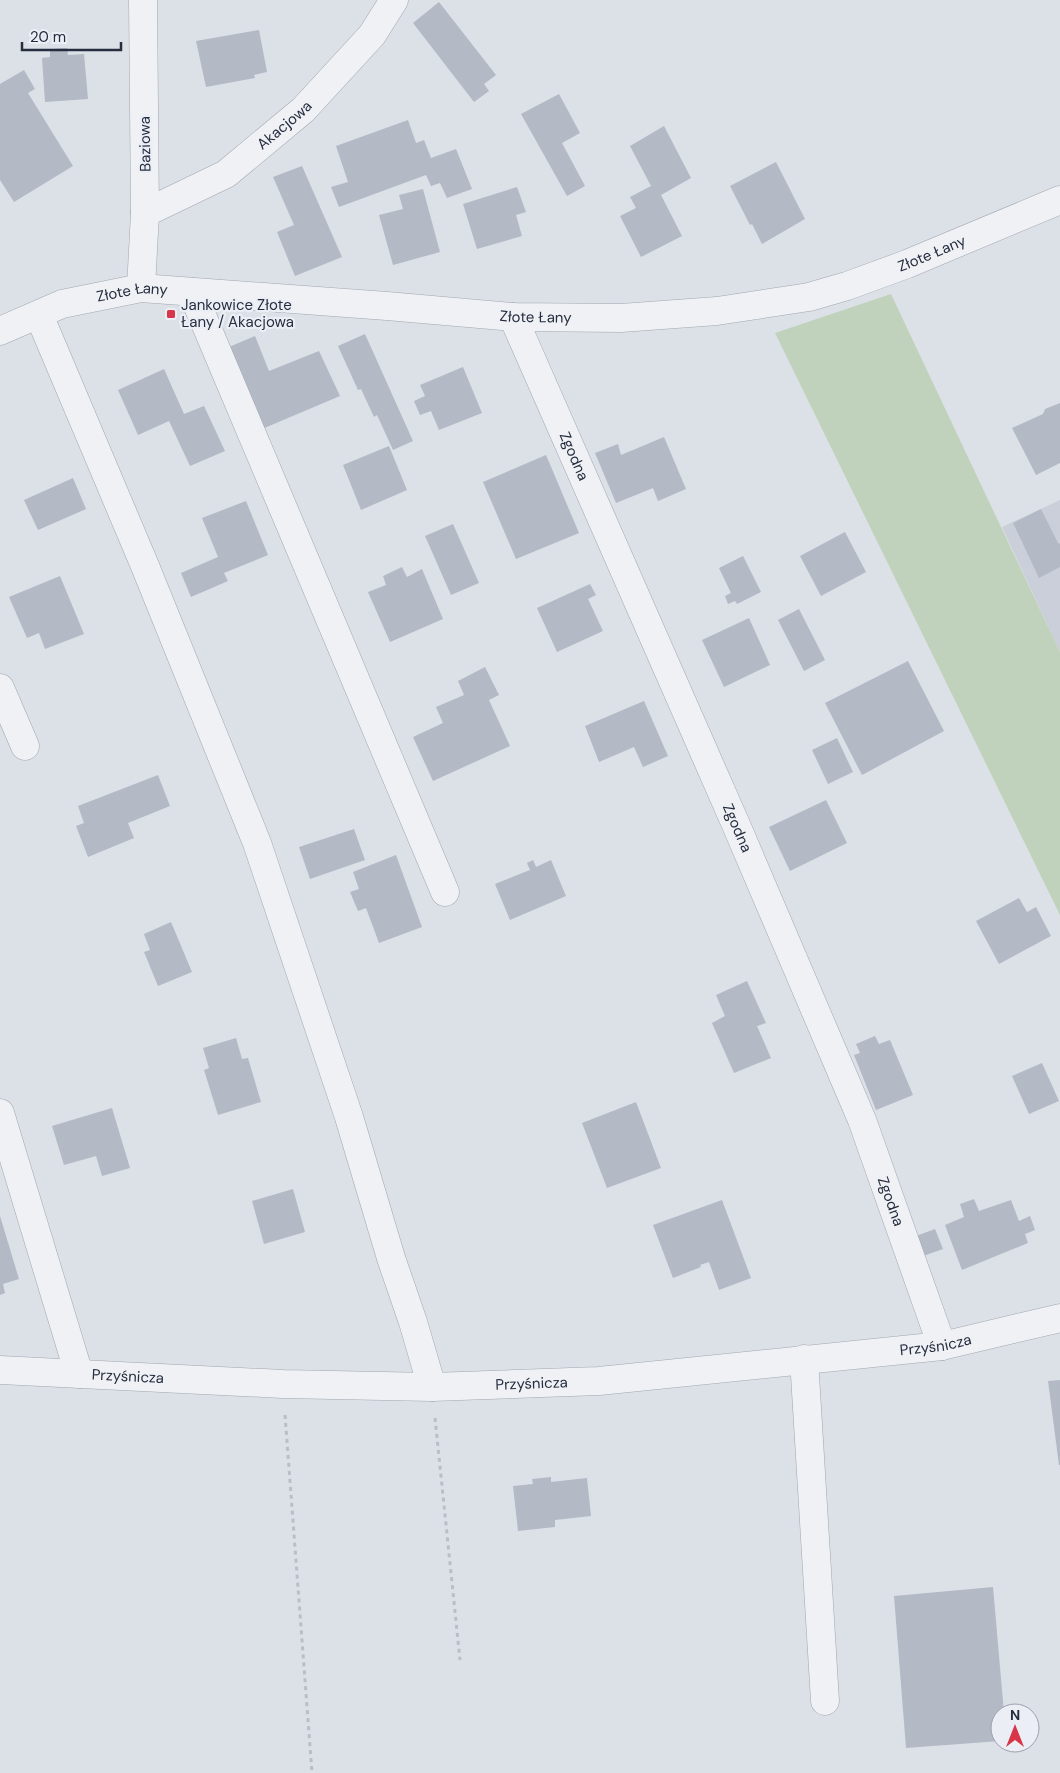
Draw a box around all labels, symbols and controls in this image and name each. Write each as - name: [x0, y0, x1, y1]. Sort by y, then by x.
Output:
- scale bar: [22, 20, 121, 52]
- text: 20 m: [30, 27, 66, 47]
- street label: Akacjowa: [253, 97, 316, 154]
- street label: Baziowa: [135, 116, 155, 172]
- street label: Złote Łany: [895, 230, 969, 277]
- street label: Złote Łany: [95, 278, 169, 307]
- place label: Jankowice Złote Łany / Akacjowa: [181, 295, 294, 332]
- street label: Złote Łany: [499, 306, 572, 328]
- marker: Jankowice Złote Łany / Akacjowa: [165, 308, 177, 320]
- street label: Zgodna: [555, 429, 594, 484]
- street label: Zgodna: [718, 800, 757, 855]
- street label: Zgodna: [873, 1174, 909, 1229]
- street label: Przyśnicza: [899, 1329, 973, 1360]
- street label: Przyśnicza: [91, 1365, 165, 1388]
- street label: Przyśnicza: [495, 1372, 568, 1395]
- north arrow: [990, 1703, 1040, 1753]
- text: N: [1010, 1706, 1020, 1724]

